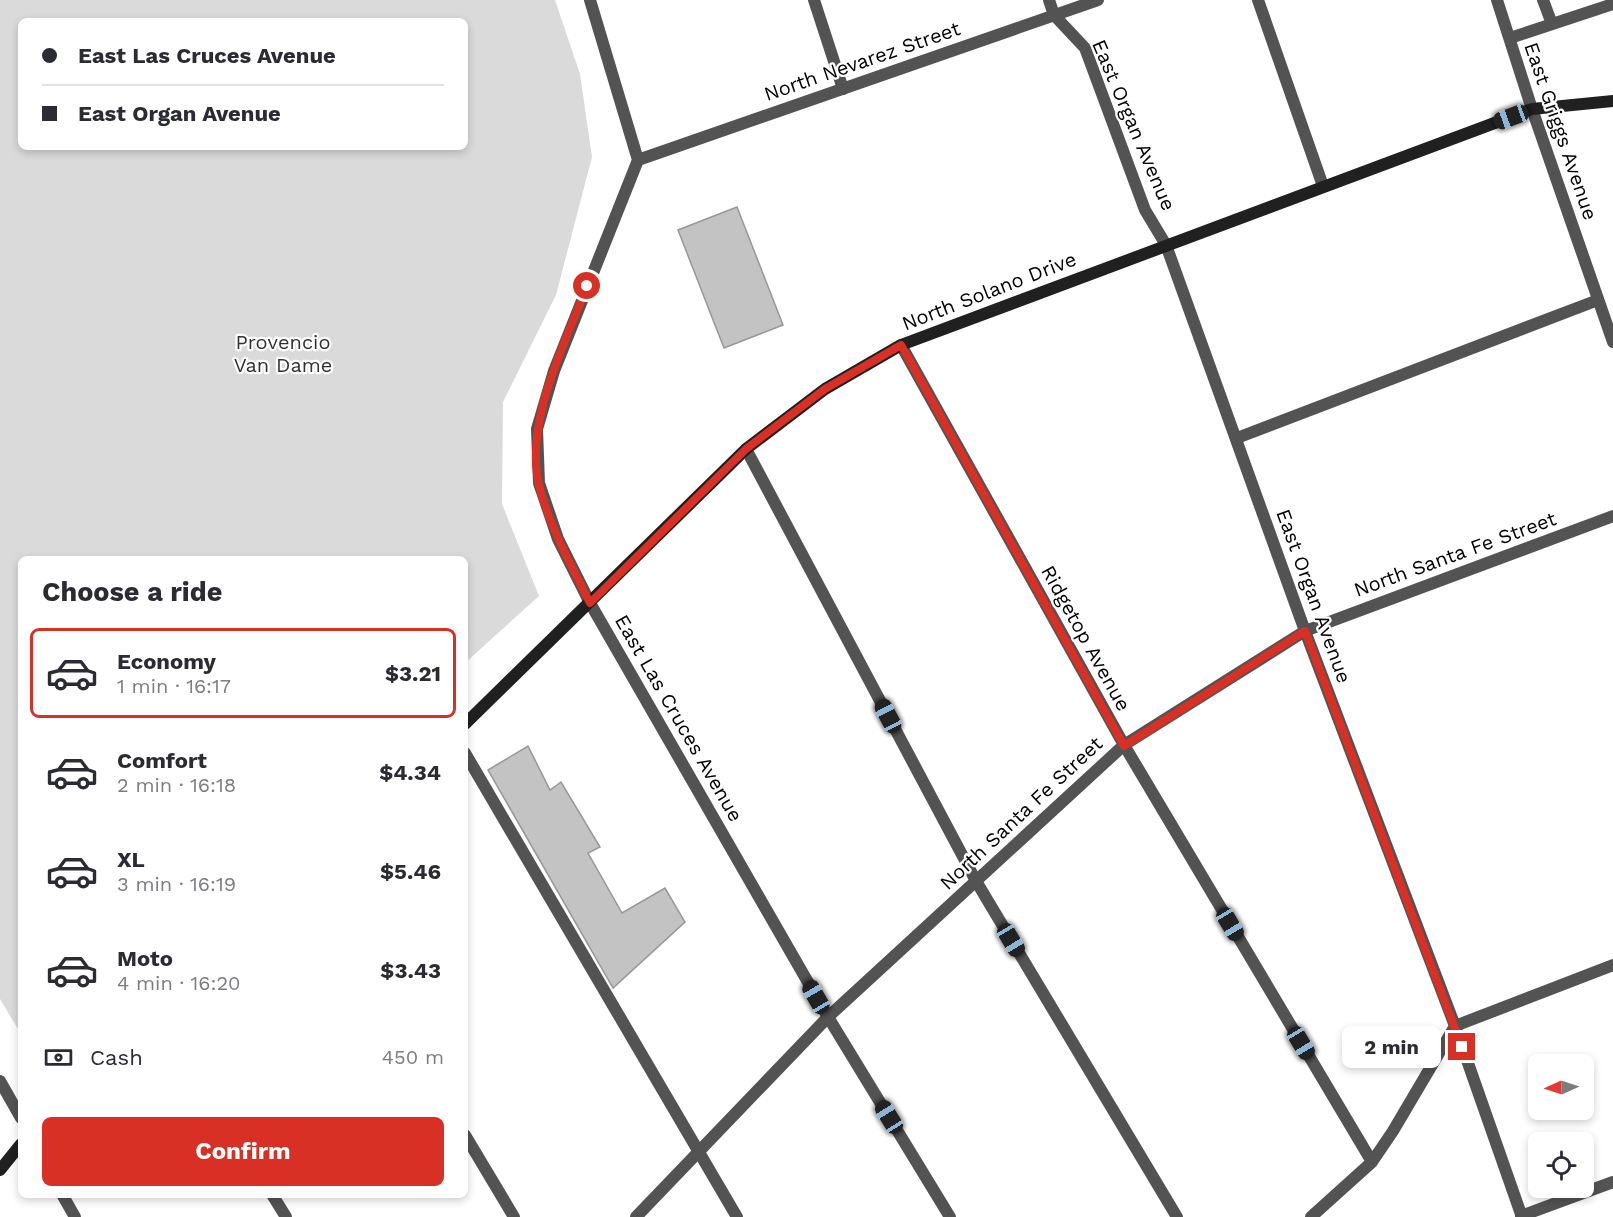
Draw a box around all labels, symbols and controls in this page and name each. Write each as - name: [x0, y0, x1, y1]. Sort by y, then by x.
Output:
- street label: North Nevarez Street: [761, 16, 964, 106]
- street label: East Organ Avenue: [1087, 36, 1181, 214]
- street label: East Griggs Avenue: [1519, 39, 1603, 223]
- text: East Las Cruces Avenue: [78, 43, 336, 68]
- text: East Organ Avenue: [78, 101, 281, 126]
- car: [1491, 102, 1531, 132]
- street label: North Solano Drive: [898, 247, 1080, 335]
- route start: [573, 272, 600, 299]
- park label: Provencio Van Dame: [234, 330, 332, 377]
- street label: East Organ Avenue: [1271, 506, 1357, 686]
- street label: North Santa Fe Street: [1351, 506, 1560, 602]
- street label: Ridgetop Avenue: [1036, 561, 1136, 715]
- text: Choose a ride: [42, 576, 222, 608]
- street label: East Las Cruces Avenue: [610, 610, 748, 826]
- icon: car: [45, 646, 99, 700]
- text: Economy: [117, 649, 216, 674]
- text: $3.21: [385, 661, 441, 686]
- text: 1 min · 16:17: [117, 674, 231, 698]
- car: [872, 696, 904, 736]
- street label: North Santa Fe Street: [935, 731, 1108, 895]
- icon: car: [45, 745, 99, 799]
- text: Comfort: [117, 748, 207, 773]
- text: $4.34: [379, 760, 441, 785]
- text: 2 min · 16:18: [117, 773, 236, 797]
- icon: car: [45, 844, 99, 898]
- text: XL: [117, 847, 145, 872]
- text: $5.46: [380, 859, 441, 884]
- text: 3 min · 16:19: [117, 872, 236, 896]
- car: [1213, 904, 1247, 944]
- car: [994, 920, 1028, 960]
- icon: car: [45, 943, 99, 997]
- text: Moto: [117, 946, 173, 971]
- text: $3.43: [380, 958, 441, 983]
- text: 4 min · 16:20: [117, 971, 241, 995]
- car: [799, 977, 833, 1017]
- car: [1284, 1023, 1318, 1063]
- callout: 2 min: [1342, 1026, 1441, 1068]
- route end: [1448, 1033, 1475, 1060]
- text: 2 min: [1364, 1035, 1419, 1059]
- icon: cash: [42, 1041, 75, 1074]
- text: Cash: [90, 1045, 143, 1070]
- text: 450 m: [382, 1045, 444, 1069]
- north arrow: [1528, 1054, 1594, 1120]
- map controls: [1528, 1054, 1594, 1198]
- car: [872, 1097, 906, 1137]
- button: Confirm: [42, 1117, 444, 1186]
- button: locate: [1528, 1132, 1594, 1198]

